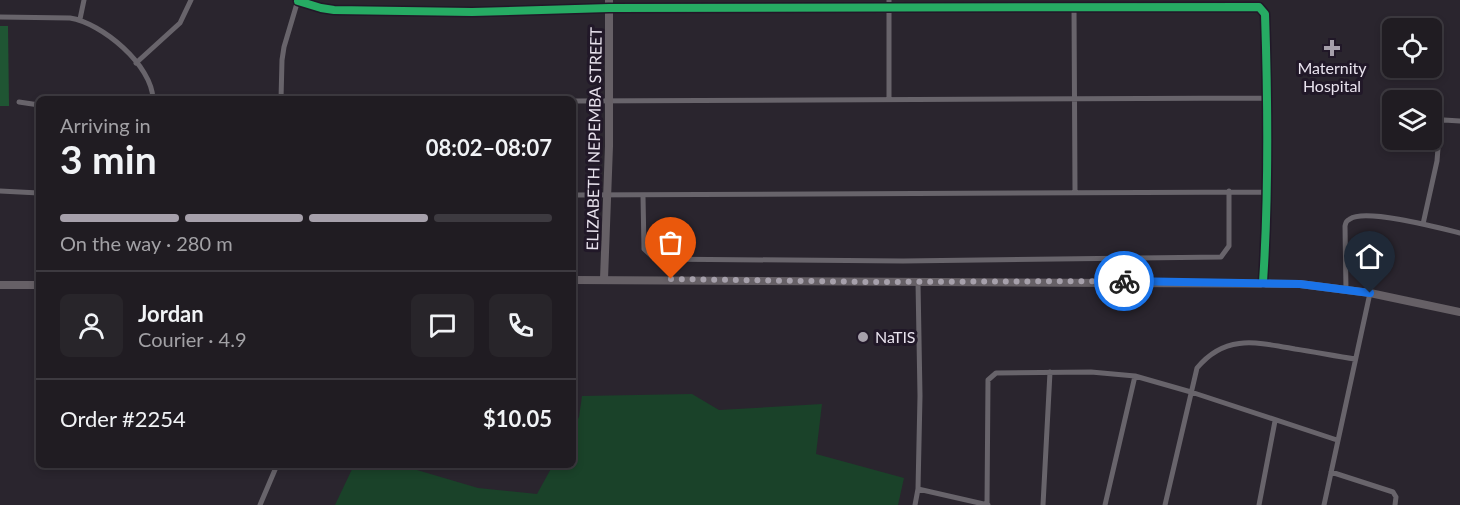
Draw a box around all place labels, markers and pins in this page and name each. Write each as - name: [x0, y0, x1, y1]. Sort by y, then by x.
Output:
- marker: Maternity Hospital: [1323, 39, 1341, 57]
- place label: Maternity Hospital: [1297, 58, 1367, 95]
- pin: [645, 217, 696, 279]
- pin: [1344, 231, 1395, 293]
- place label: NaTIS: [875, 327, 916, 346]
- marker: NaTIS: [856, 330, 870, 344]

